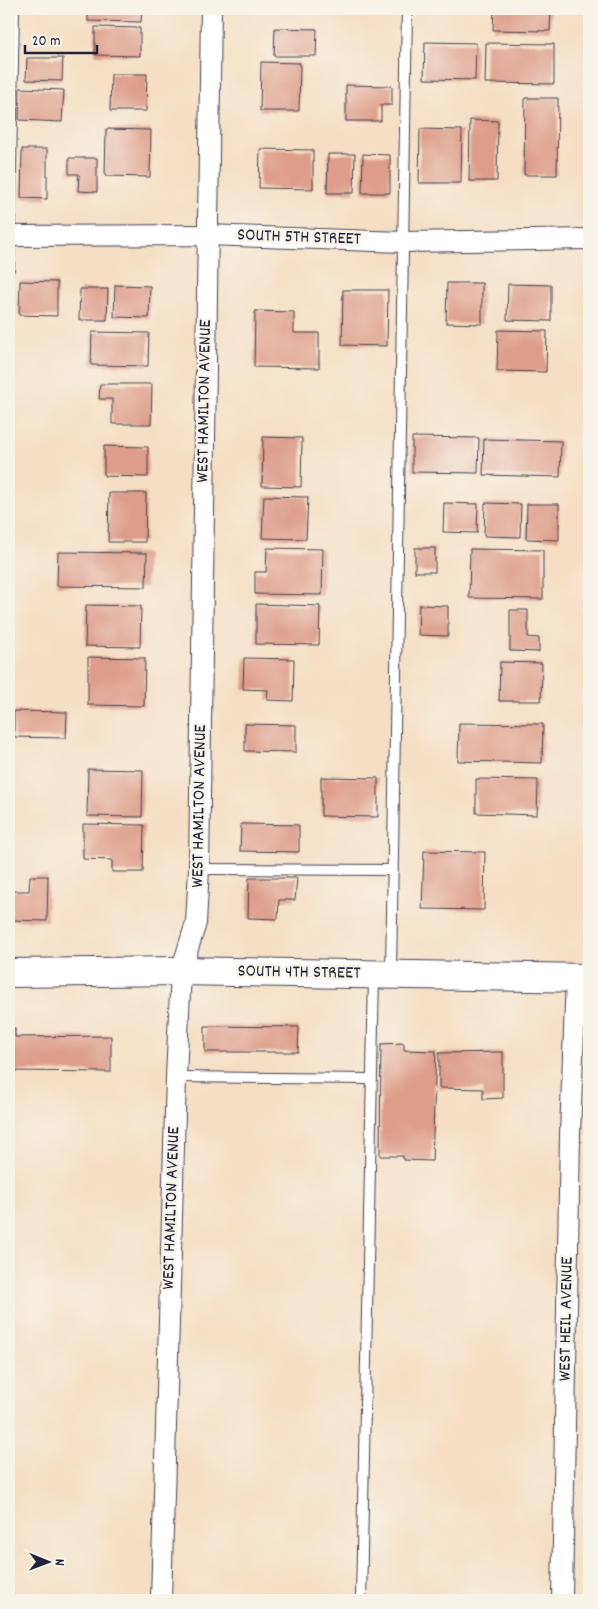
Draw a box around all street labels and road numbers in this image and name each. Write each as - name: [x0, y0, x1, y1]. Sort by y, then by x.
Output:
- street label: SOUTH 5TH STREET: [237, 223, 361, 253]
- street label: WEST HAMILTON AVENUE: [191, 319, 219, 483]
- street label: WEST HAMILTON AVENUE: [186, 724, 214, 888]
- street label: SOUTH 4TH STREET: [237, 959, 361, 987]
- street label: WEST HAMILTON AVENUE: [157, 1126, 187, 1290]
- street label: WEST HEIL AVENUE: [553, 1256, 581, 1382]

